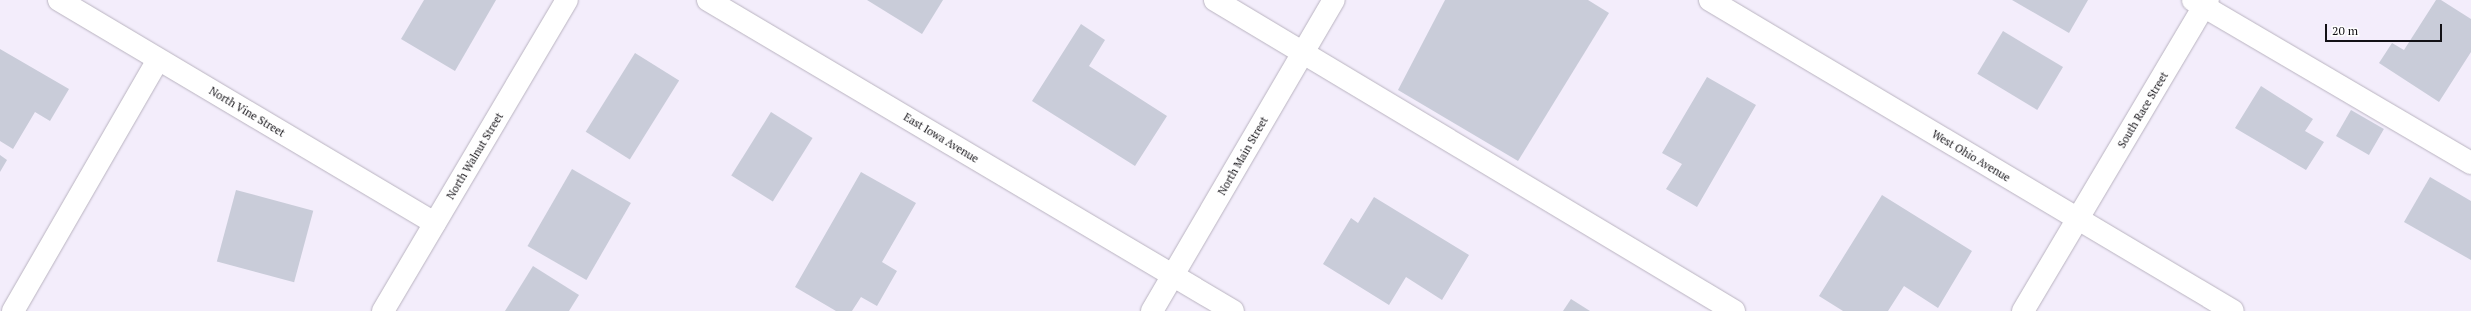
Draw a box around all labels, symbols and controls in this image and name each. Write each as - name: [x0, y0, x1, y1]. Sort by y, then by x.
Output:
- scale bar: [2327, 16, 2444, 42]
- text: 20 m: [2332, 23, 2358, 38]
- street label: South Race Street: [2115, 70, 2171, 150]
- street label: North Vine Street: [207, 84, 287, 140]
- street label: North Walnut Street: [444, 110, 506, 202]
- street label: East Iowa Avenue: [901, 110, 981, 166]
- street label: North Main Street: [1215, 114, 1271, 198]
- street label: West Ohio Avenue: [1929, 127, 2013, 185]

